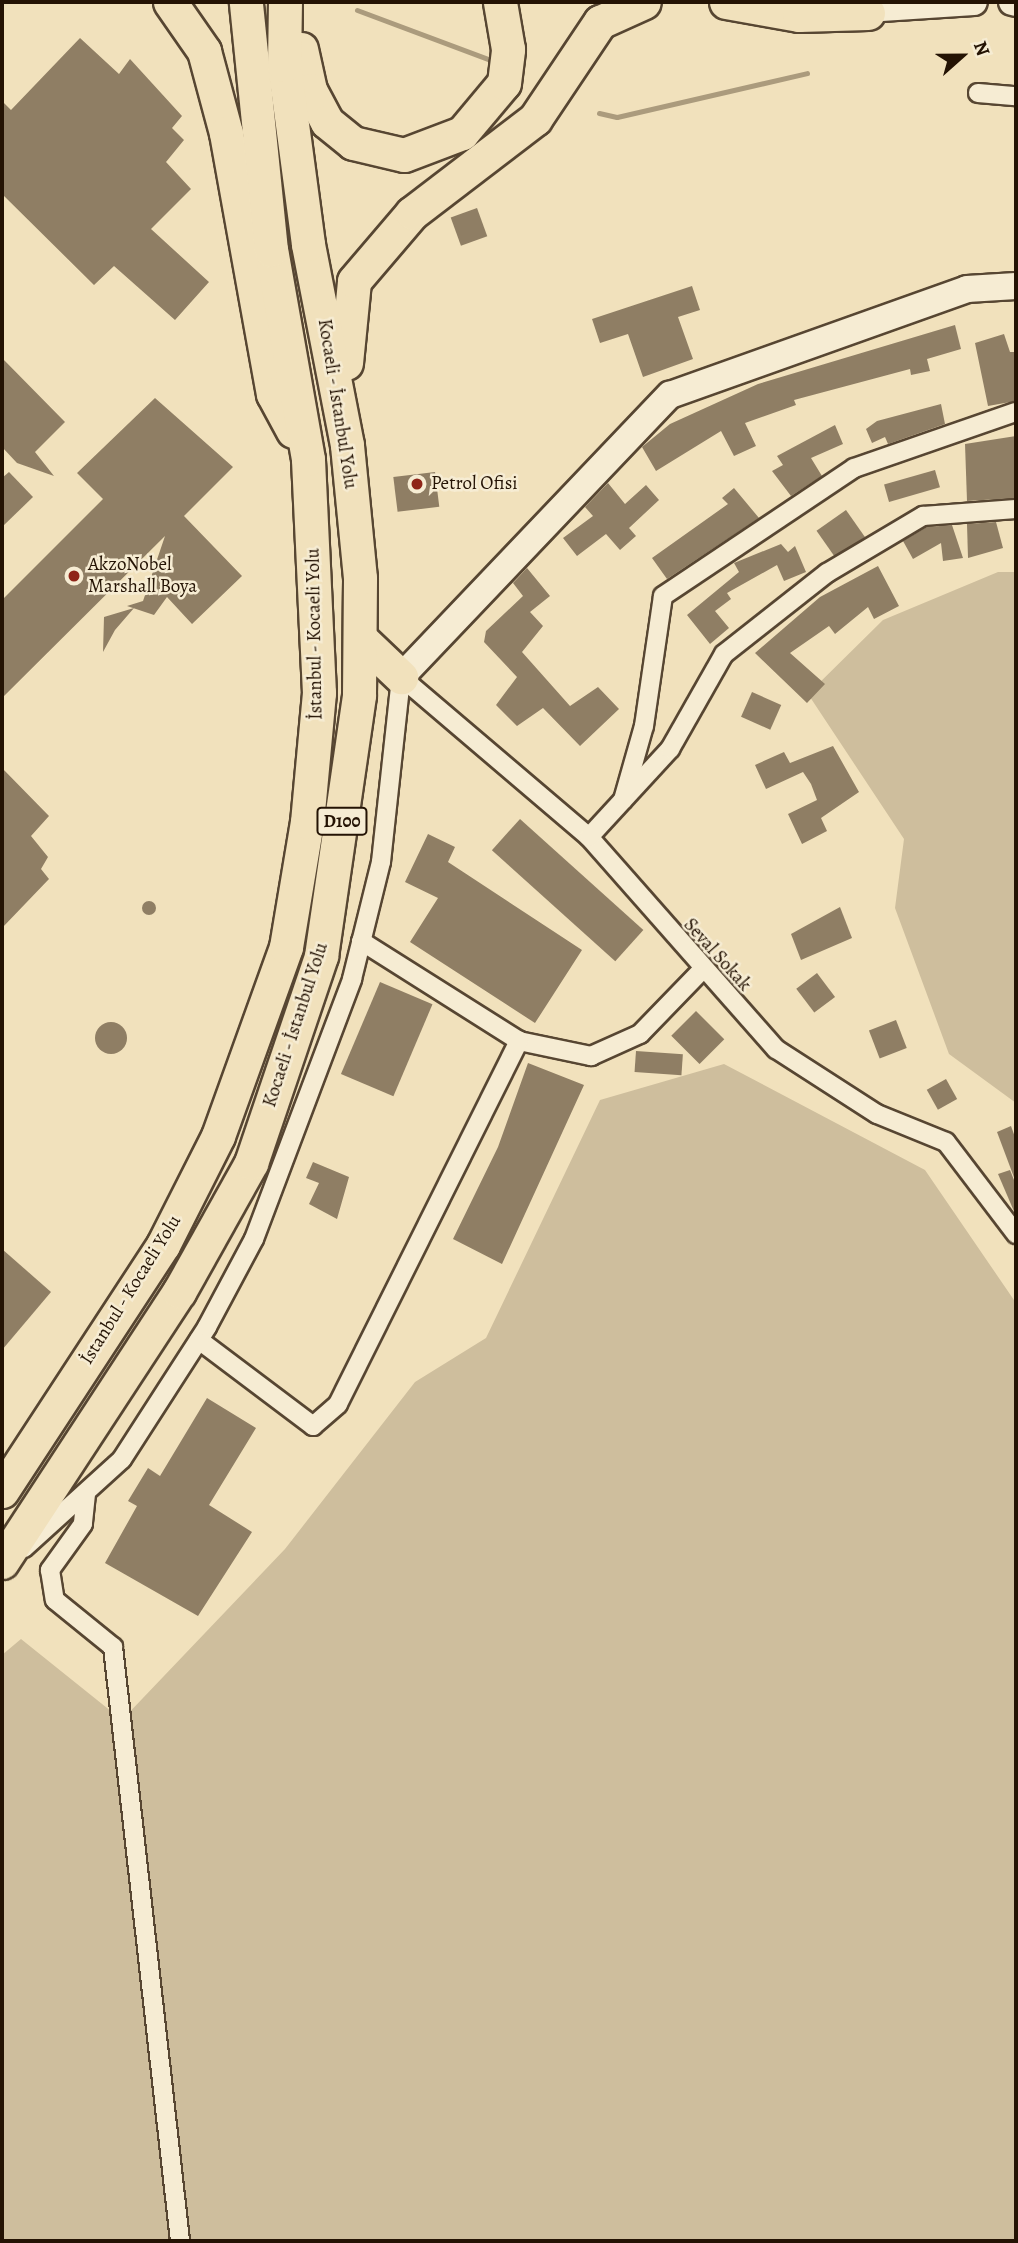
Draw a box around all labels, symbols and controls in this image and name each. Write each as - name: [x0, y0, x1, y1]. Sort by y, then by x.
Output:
- north arrow: [927, 21, 997, 91]
- text: N: [967, 37, 996, 60]
- street label: Kocaeli - İstanbul Yolu: [312, 317, 362, 491]
- place label: Petrol Ofisi: [431, 473, 518, 495]
- marker: Petrol Ofisi: [409, 476, 425, 492]
- street label: İstanbul - Kocaeli Yolu: [302, 548, 328, 720]
- place label: AkzoNobel Marshall Boya: [88, 554, 197, 598]
- marker: AkzoNobel Marshall Boya: [66, 568, 82, 584]
- road number: D100: [316, 806, 368, 836]
- street label: Seval Sokak: [678, 914, 756, 996]
- street label: Kocaeli - İstanbul Yolu: [258, 939, 334, 1111]
- street label: İstanbul - Kocaeli Yolu: [76, 1211, 186, 1369]

